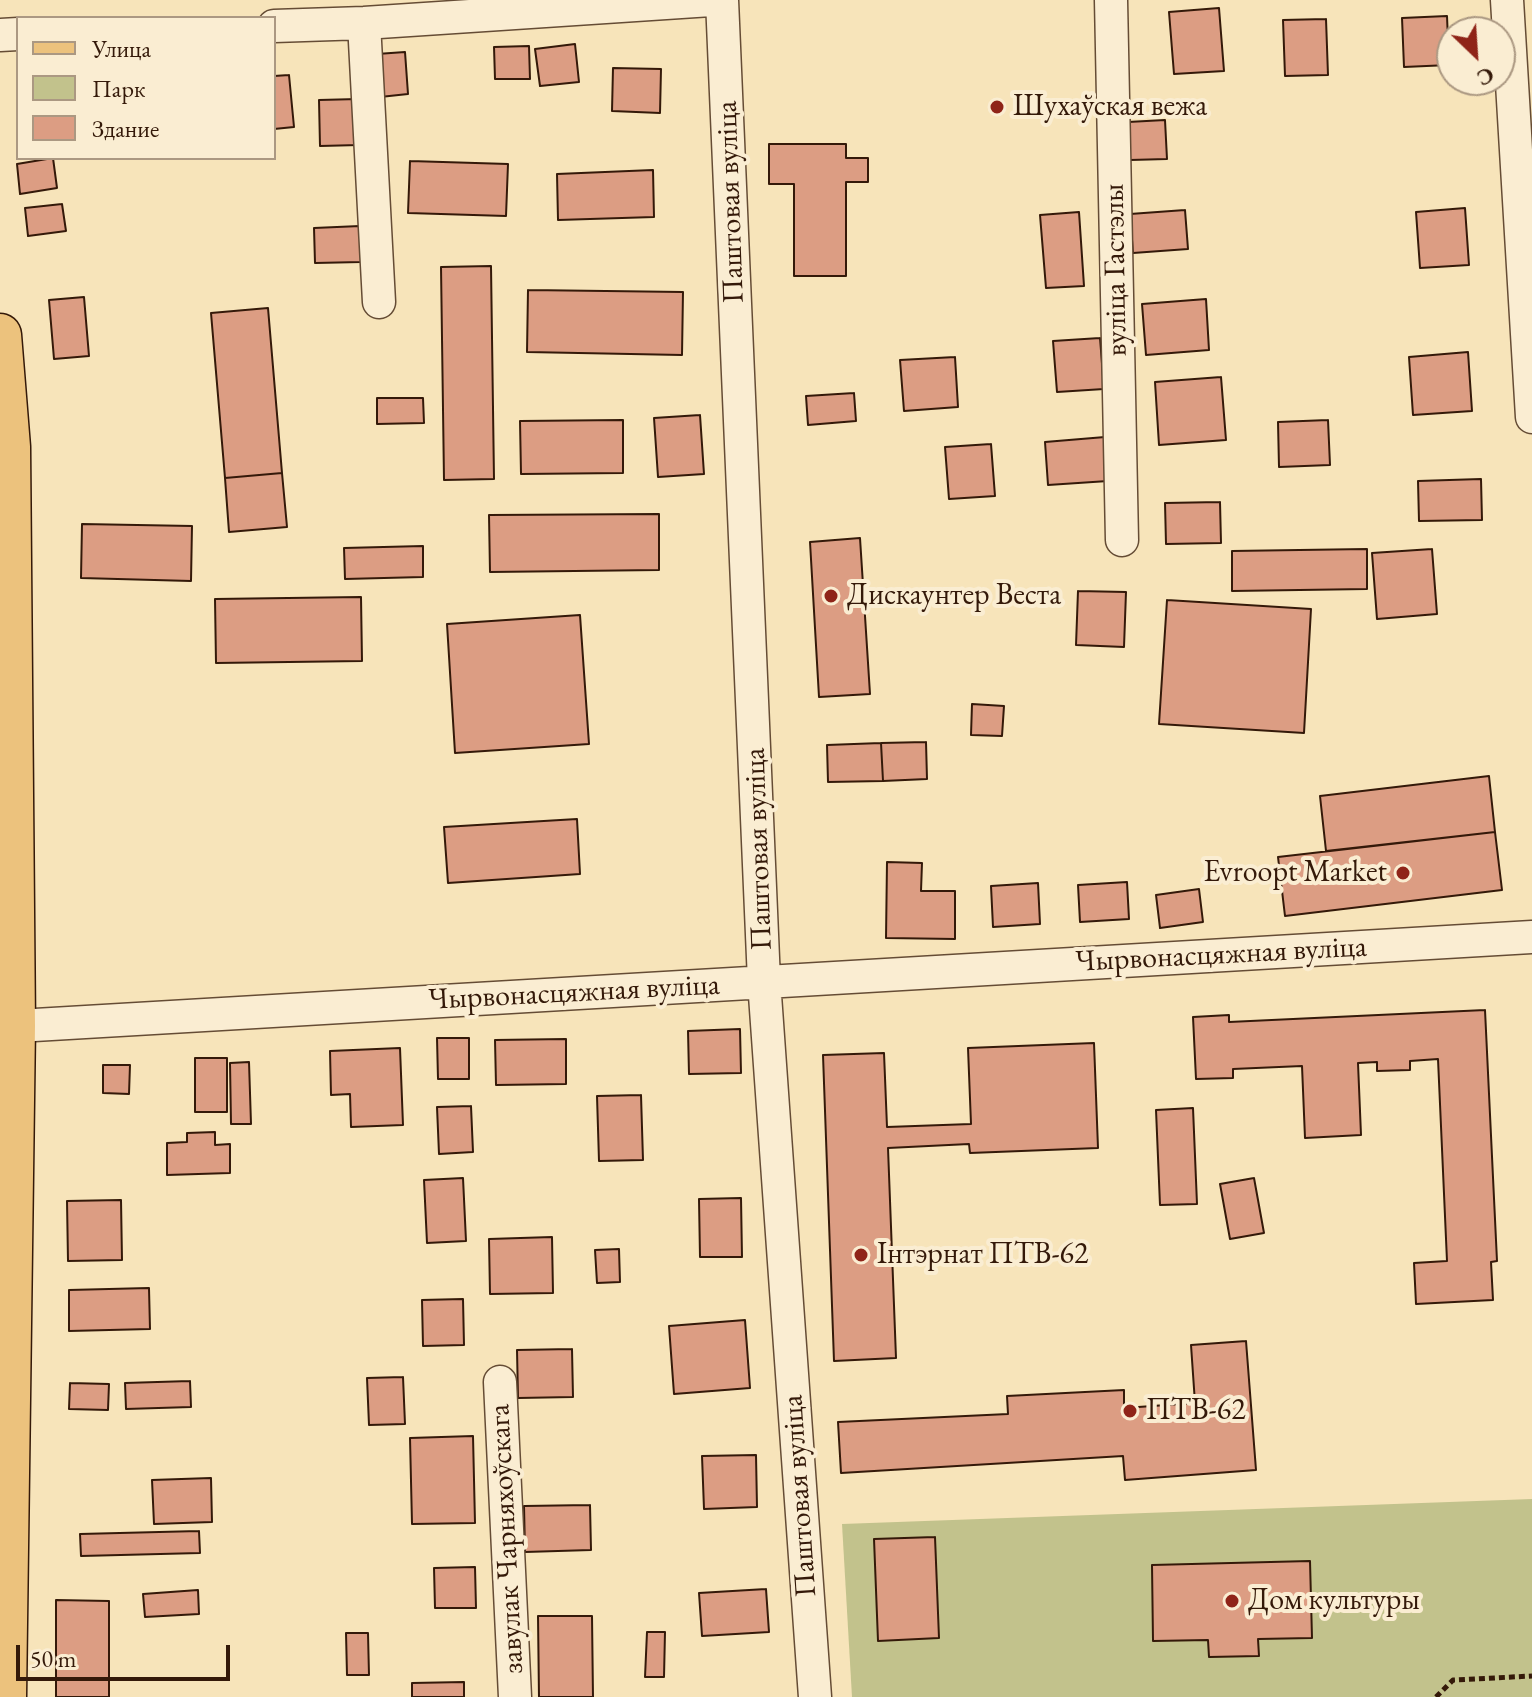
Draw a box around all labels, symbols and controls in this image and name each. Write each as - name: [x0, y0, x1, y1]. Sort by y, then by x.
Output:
- legend: [16, 16, 276, 160]
- north arrow: [1436, 16, 1516, 96]
- text: Улица: [92, 33, 151, 64]
- text: С: [1472, 60, 1499, 93]
- text: Парк: [92, 73, 145, 104]
- place label: Шухаўская вежа: [1013, 89, 1207, 125]
- marker: Шухаўская вежа: [988, 98, 1006, 116]
- street label: Паштовая вуліца: [709, 100, 753, 304]
- text: Здание: [92, 113, 159, 144]
- street label: вуліца Гастэлы: [1096, 183, 1136, 357]
- place label: Дискаунтер Веста: [847, 578, 1061, 614]
- marker: Дискаунтер Веста: [822, 587, 840, 605]
- street label: Паштовая вуліца: [737, 747, 781, 951]
- place label: Evroopt Market: [1204, 855, 1387, 891]
- marker: Evroopt Market: [1394, 864, 1412, 882]
- street label: Чырвонасцяжная вуліца: [1074, 929, 1368, 981]
- street label: Чырвонасцяжная вуліца: [427, 967, 721, 1019]
- place label: Інтэрнат ПТВ-62: [877, 1237, 1088, 1273]
- marker: Інтэрнат ПТВ-62: [852, 1246, 870, 1264]
- place label: ПТВ-62: [1146, 1393, 1246, 1429]
- street label: Паштовая вуліца: [775, 1394, 825, 1598]
- marker: ПТВ-62: [1121, 1402, 1139, 1420]
- street label: завулак Чарняхоўскага: [482, 1403, 532, 1675]
- place label: Дом культуры: [1248, 1583, 1420, 1619]
- marker: Дом культуры: [1223, 1592, 1241, 1610]
- scale bar: [20, 1629, 234, 1679]
- text: 50 m: [30, 1643, 77, 1674]

